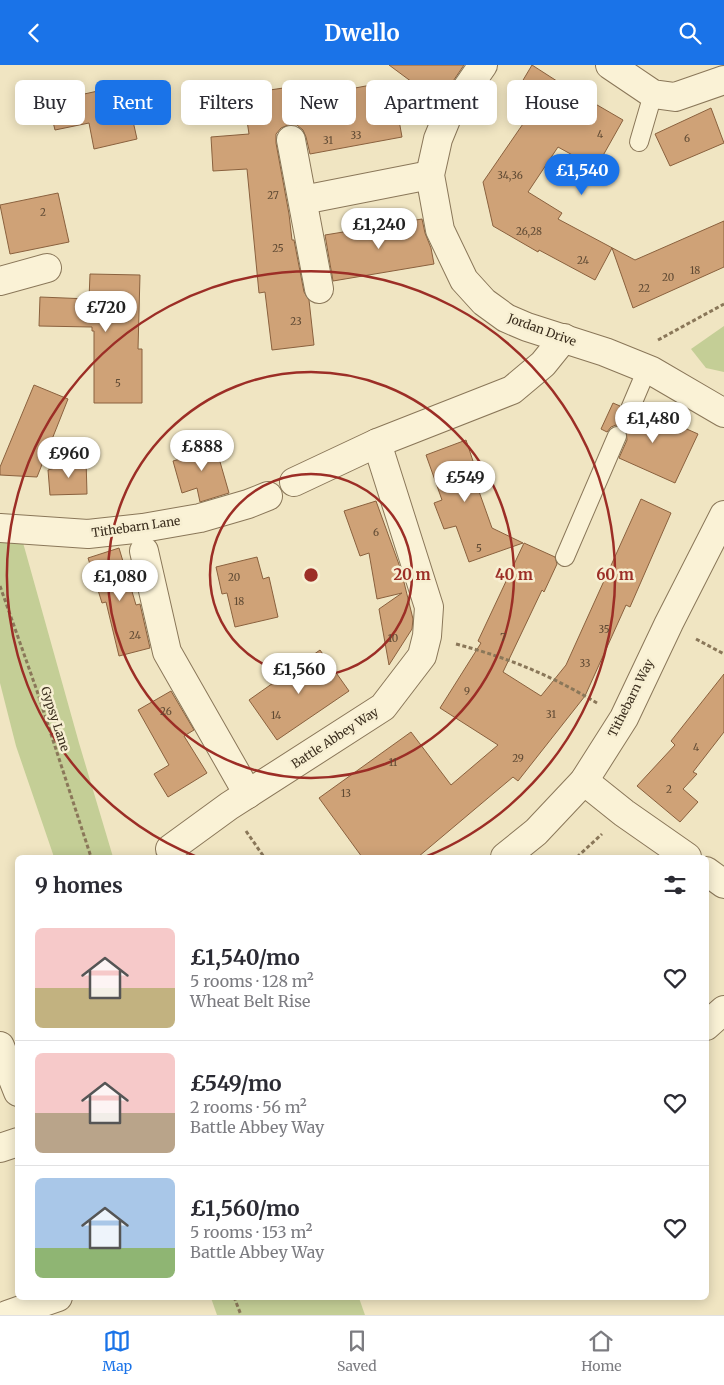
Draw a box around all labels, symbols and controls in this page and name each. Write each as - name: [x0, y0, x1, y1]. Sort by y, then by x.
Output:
- icon: back: [20, 19, 48, 47]
- text: Dwello: [324, 19, 400, 47]
- icon: search: [676, 19, 704, 47]
- chip: Buy: [15, 80, 85, 125]
- chip: Rent: [95, 80, 171, 125]
- chip: Filters: [181, 80, 272, 125]
- chip: New: [282, 80, 356, 125]
- chip: Apartment: [366, 80, 497, 125]
- chip: House: [507, 80, 597, 125]
- house number: 4: [597, 128, 603, 141]
- house number: 33: [351, 129, 362, 142]
- house number: 6: [684, 132, 690, 145]
- house number: 31: [323, 134, 333, 147]
- pin: £1,540: [541, 153, 623, 196]
- text: £1,540: [555, 160, 609, 180]
- house number: 34,36: [497, 169, 523, 182]
- house number: 27: [267, 189, 279, 202]
- house number: 2: [40, 206, 46, 219]
- pin: £1,240: [338, 207, 420, 250]
- text: £1,240: [352, 214, 406, 234]
- house number: 26,28: [516, 225, 542, 238]
- house number: 25: [272, 242, 284, 255]
- house number: 24: [577, 254, 589, 267]
- house number: 18: [690, 264, 700, 277]
- house number: 20: [662, 271, 674, 284]
- house number: 22: [638, 282, 650, 295]
- pin: £720: [76, 291, 136, 333]
- text: £720: [86, 297, 126, 317]
- street label: Jordan Drive: [505, 310, 578, 349]
- house number: 23: [290, 315, 302, 328]
- house number: 5: [115, 377, 121, 390]
- pin: £1,480: [612, 401, 694, 444]
- text: £1,480: [626, 408, 680, 428]
- pin: £888: [172, 429, 232, 472]
- text: £888: [181, 436, 223, 456]
- pin: £960: [39, 437, 99, 479]
- text: £960: [48, 443, 90, 463]
- pin: £549: [435, 461, 495, 503]
- text: £549: [445, 467, 485, 487]
- street label: Tithebarn Lane: [91, 513, 181, 540]
- house number: 6: [373, 526, 379, 539]
- house number: 5: [476, 542, 482, 555]
- pin: £1,080: [79, 559, 161, 602]
- text: 20 m: [393, 565, 431, 584]
- text: 40 m: [495, 565, 533, 584]
- text: 60 m: [596, 565, 634, 584]
- text: £1,080: [93, 566, 147, 586]
- centre of rings: [302, 566, 320, 584]
- house number: 20: [228, 571, 240, 584]
- house number: 18: [234, 595, 244, 608]
- house number: 35: [598, 623, 610, 636]
- house number: 24: [129, 629, 141, 642]
- house number: 7: [500, 631, 506, 644]
- house number: 10: [388, 632, 398, 645]
- pin: £1,560: [258, 653, 340, 695]
- street label: Tithebarn Way: [604, 656, 657, 739]
- house number: 33: [580, 657, 591, 670]
- text: £1,560: [272, 659, 326, 679]
- street label: Gypsy Lane: [38, 685, 73, 753]
- house number: 9: [464, 685, 470, 698]
- street label: Battle Abbey Way: [288, 704, 381, 771]
- house number: 26: [160, 705, 172, 718]
- house number: 31: [546, 708, 556, 721]
- house number: 14: [271, 709, 281, 722]
- house number: 4: [693, 741, 699, 754]
- house number: 29: [512, 752, 524, 765]
- house number: 11: [389, 756, 398, 769]
- house number: 2: [666, 783, 672, 796]
- house number: 13: [341, 787, 351, 800]
- icon: filters: [661, 871, 689, 899]
- text: 9 homes: [35, 872, 123, 899]
- text: £1,540/mo: [190, 944, 300, 971]
- icon: home: [75, 948, 135, 1008]
- icon: heart: [661, 964, 689, 992]
- text: 5 rooms · 128 m²: [190, 971, 314, 991]
- text: Wheat Belt Rise: [190, 991, 310, 1011]
- text: £549/mo: [190, 1070, 282, 1097]
- icon: home: [75, 1073, 135, 1133]
- icon: heart: [661, 1089, 689, 1117]
- text: 2 rooms · 56 m²: [190, 1097, 307, 1117]
- text: Battle Abbey Way: [190, 1117, 324, 1137]
- text: £1,560/mo: [190, 1195, 300, 1222]
- icon: home: [75, 1198, 135, 1258]
- icon: heart: [661, 1214, 689, 1242]
- text: 5 rooms · 153 m²: [190, 1222, 312, 1242]
- text: Battle Abbey Way: [190, 1242, 324, 1262]
- tab: Map: [102, 1327, 132, 1375]
- tab: Saved: [337, 1327, 377, 1375]
- tab: Home: [581, 1327, 622, 1375]

